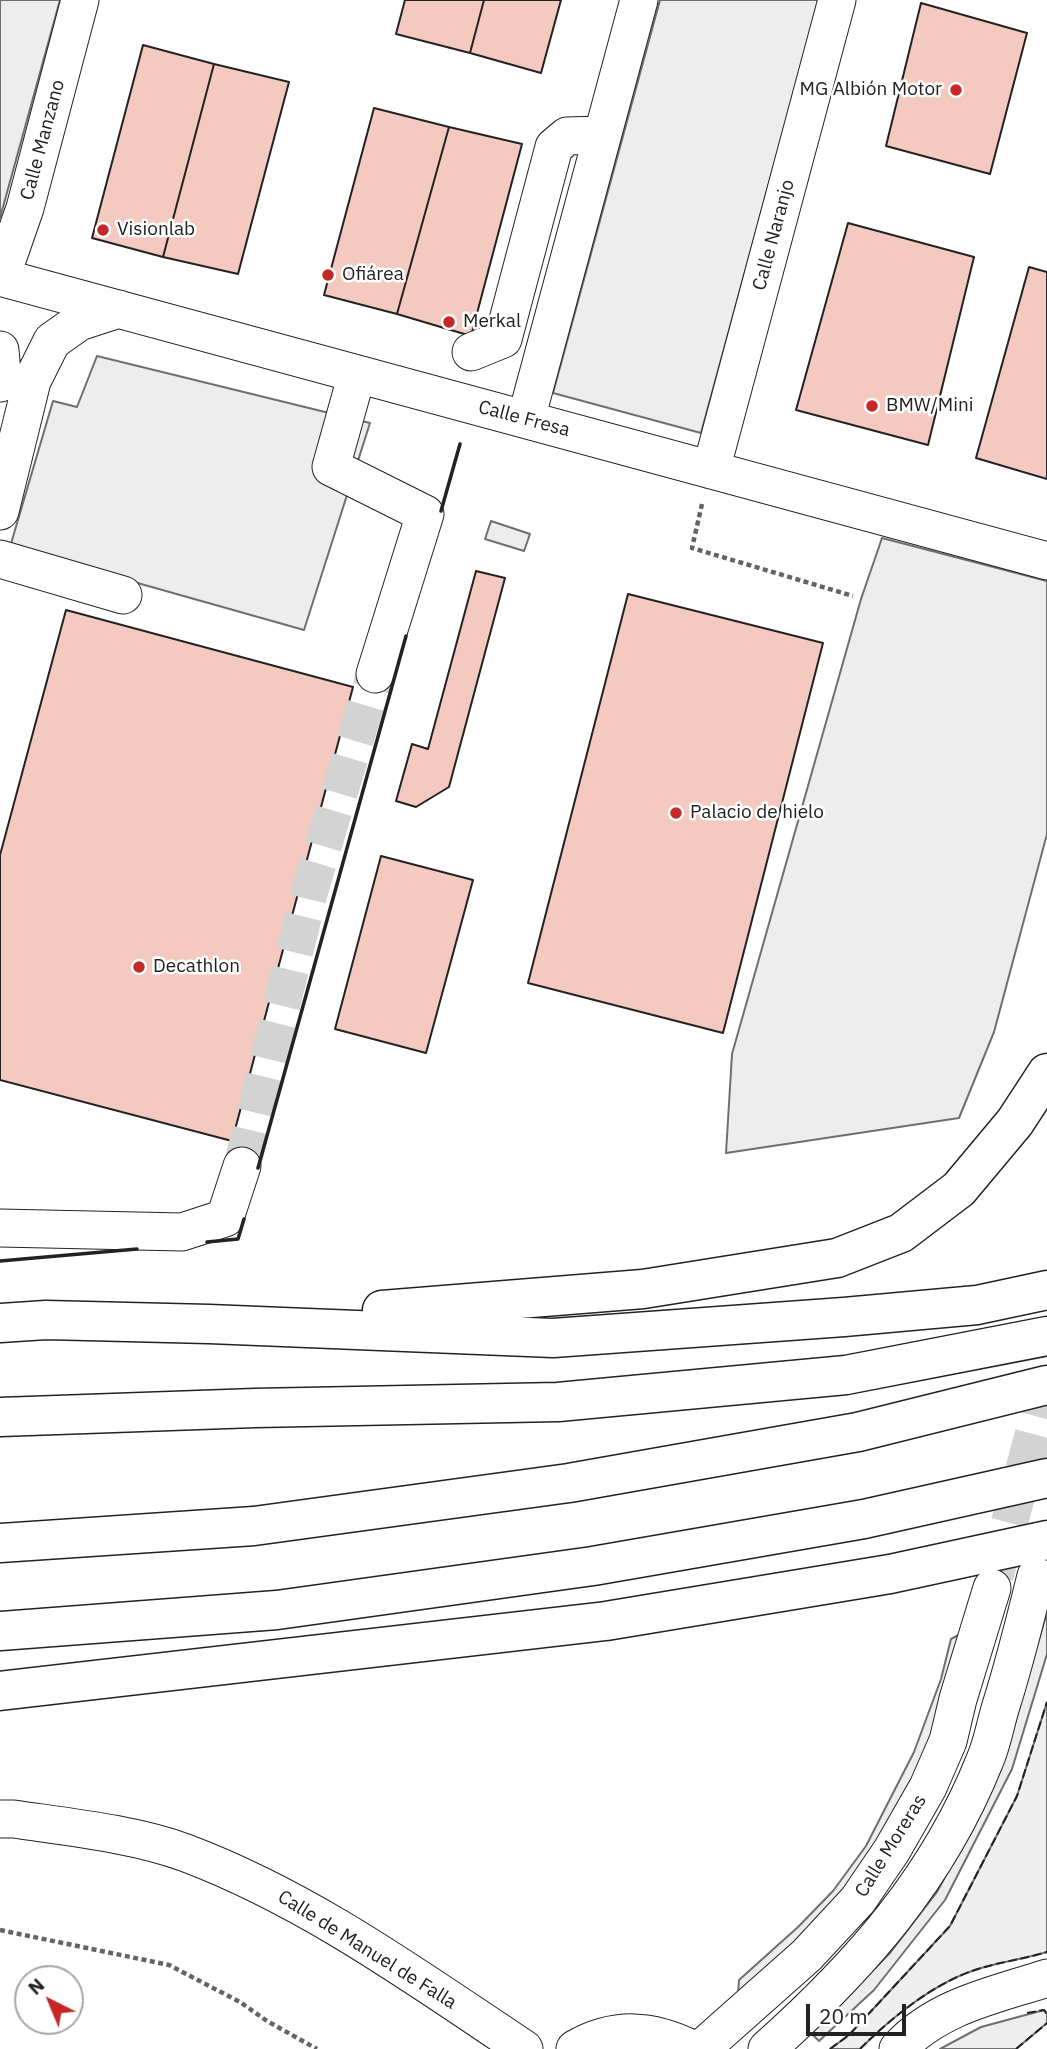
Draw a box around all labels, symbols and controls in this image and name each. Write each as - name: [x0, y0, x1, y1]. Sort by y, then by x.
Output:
- street label: Calle Manzano: [16, 77, 70, 203]
- place label: MG Albión Motor: [800, 79, 942, 101]
- marker: MG Albión Motor: [948, 82, 964, 98]
- street label: Calle Naranjo: [748, 177, 800, 293]
- place label: Visionlab: [117, 219, 195, 241]
- marker: Visionlab: [95, 222, 111, 238]
- place label: Ofiárea: [342, 264, 404, 286]
- marker: Ofiárea: [320, 267, 336, 283]
- place label: Merkal: [463, 311, 521, 333]
- marker: Merkal: [441, 314, 457, 330]
- place label: BMW/Mini: [886, 395, 974, 417]
- street label: Calle Fresa: [476, 396, 572, 442]
- marker: BMW/Mini: [864, 398, 880, 414]
- place label: Palacio de hielo: [690, 802, 824, 824]
- marker: Palacio de hielo: [668, 805, 684, 821]
- place label: Decathlon: [153, 956, 240, 978]
- marker: Decathlon: [131, 959, 147, 975]
- street label: Calle Moreras: [850, 1790, 932, 1902]
- street label: Calle de Manuel de Falla: [273, 1886, 461, 2014]
- north arrow: [14, 1965, 84, 2035]
- text: N: [23, 1973, 49, 2000]
- scale bar: [809, 1990, 909, 2034]
- text: 20 m: [819, 2002, 868, 2030]

